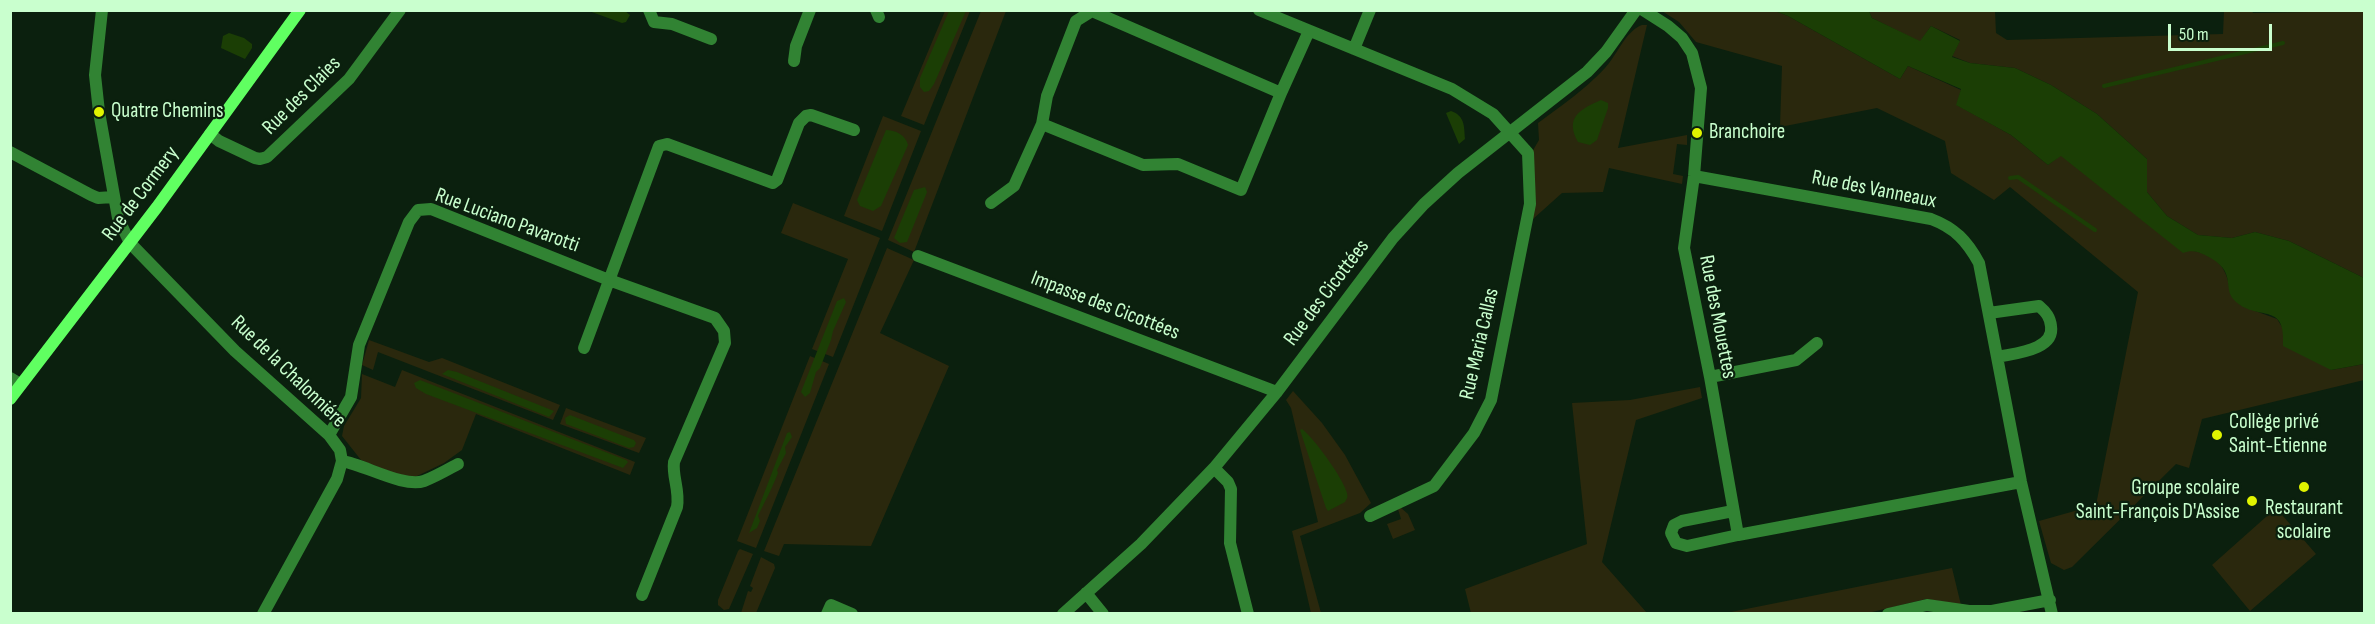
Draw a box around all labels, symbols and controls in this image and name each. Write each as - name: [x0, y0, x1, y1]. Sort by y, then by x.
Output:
- scale bar: [2171, 12, 2274, 50]
- text: 50 m: [2179, 24, 2209, 45]
- street label: Rue des Claies: [258, 52, 346, 140]
- place label: Quatre Chemins: [111, 99, 224, 125]
- marker: Quatre Chemins: [92, 105, 106, 119]
- place label: Branchoire: [1709, 120, 1785, 146]
- marker: Branchoire: [1690, 126, 1704, 140]
- street label: Rue de Cormery: [97, 142, 185, 246]
- street label: Rue des Vanneaux: [1810, 166, 1938, 214]
- street label: Rue Luciano Pavarotti: [431, 183, 583, 259]
- street label: Rue des Cicottées: [1279, 235, 1375, 351]
- street label: Rue des Mouettes: [1693, 253, 1741, 381]
- street label: Impasse des Cicottées: [1027, 266, 1183, 346]
- street label: Rue Maria Callas: [1455, 286, 1505, 402]
- street label: Rue de la Chalonniére: [225, 311, 351, 433]
- place label: Collège privé Saint-Etienne: [2229, 410, 2327, 460]
- marker: Collège privé Saint-Etienne: [2210, 428, 2224, 442]
- place label: Groupe scolaire Saint-François D'Assise: [2076, 476, 2240, 526]
- marker: Restaurant scolaire: [2297, 480, 2311, 494]
- marker: Groupe scolaire Saint-François D'Assise: [2245, 494, 2259, 508]
- place label: Restaurant scolaire: [2265, 496, 2343, 546]

